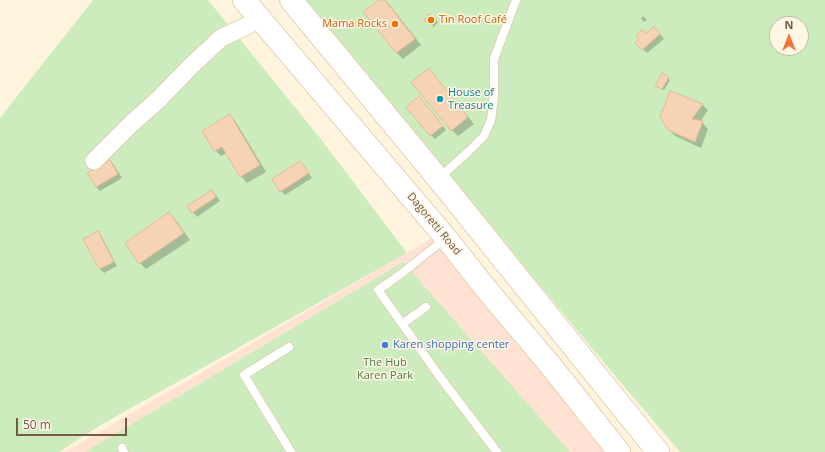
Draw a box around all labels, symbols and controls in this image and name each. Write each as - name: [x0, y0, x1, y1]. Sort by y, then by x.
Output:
- place label: Tin Roof Café: [439, 13, 507, 27]
- marker: Tin Roof Café: [426, 15, 436, 25]
- north arrow: [769, 16, 809, 56]
- place label: Mama Rocks: [322, 17, 387, 31]
- text: N: [785, 17, 793, 32]
- marker: Mama Rocks: [390, 19, 400, 29]
- place label: House of Treasure: [448, 86, 494, 112]
- marker: House of Treasure: [435, 94, 445, 104]
- street label: Dagoretti Road: [404, 190, 464, 258]
- place label: Karen shopping center: [393, 338, 509, 352]
- marker: Karen shopping center: [380, 340, 390, 350]
- park label: The Hub Karen Park: [357, 356, 413, 382]
- scale bar: [18, 410, 129, 436]
- text: 50 m: [23, 416, 51, 433]

